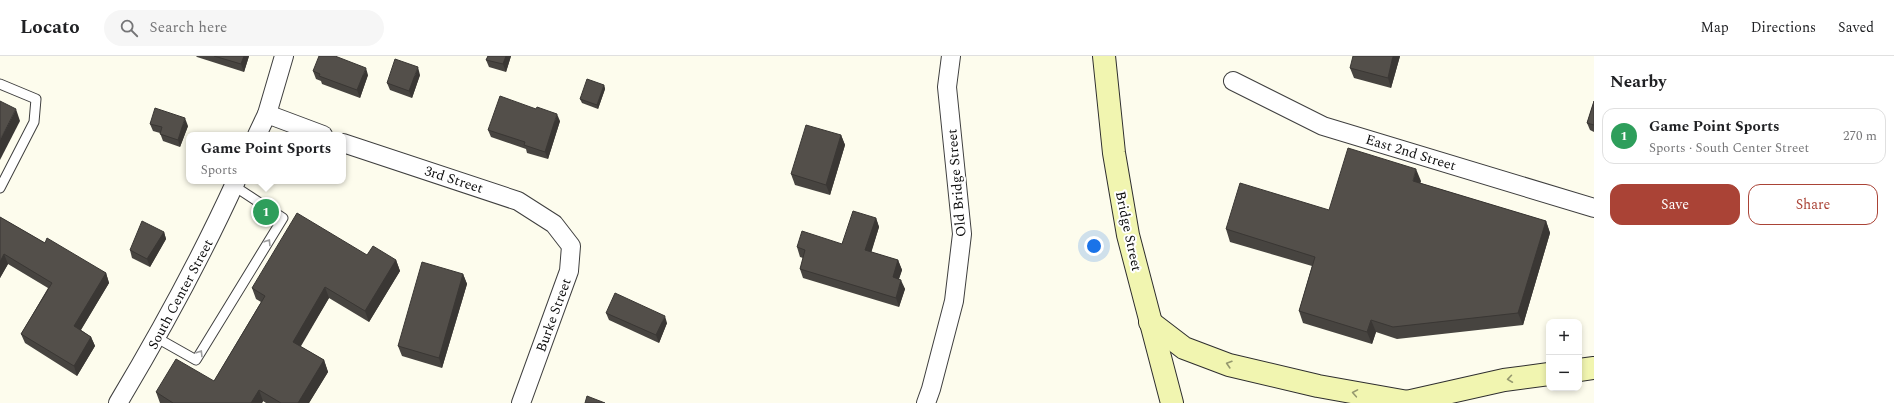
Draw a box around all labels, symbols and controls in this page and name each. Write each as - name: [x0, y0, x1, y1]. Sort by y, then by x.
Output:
- search box: [104, 10, 384, 46]
- text: Locato: [20, 13, 80, 42]
- text: Search here: [150, 16, 227, 39]
- icon: search: [118, 17, 140, 39]
- text: Map: [1701, 17, 1729, 38]
- text: Directions: [1751, 17, 1816, 38]
- text: Saved: [1838, 17, 1874, 38]
- text: Nearby: [1610, 69, 1666, 95]
- text: Game Point Sports: [1649, 115, 1779, 138]
- text: 1: [1620, 126, 1628, 146]
- text: 270 m: [1843, 126, 1877, 146]
- street label: Old Bridge Street: [941, 128, 972, 238]
- street label: East 2nd Street: [1363, 129, 1459, 176]
- popup: [186, 132, 346, 184]
- text: Game Point Sports: [201, 137, 331, 160]
- text: Sports · South Center Street: [1649, 138, 1809, 158]
- text: Sports: [201, 160, 238, 180]
- street label: 3rd Street: [422, 160, 486, 199]
- button: Save: [1610, 184, 1740, 225]
- button: Share: [1748, 184, 1878, 225]
- street label: Bridge Street: [1110, 189, 1147, 273]
- pin: 1: [253, 197, 279, 227]
- street label: South Center Street: [142, 235, 218, 353]
- your location: [1084, 236, 1104, 256]
- one-way arrow: [264, 239, 271, 246]
- street label: Burke Street: [530, 275, 577, 355]
- map controls: [1546, 319, 1582, 391]
- button: +: [1546, 319, 1582, 355]
- one-way arrow: [196, 350, 203, 357]
- button: −: [1546, 355, 1582, 391]
- one-way arrow: [1225, 360, 1232, 369]
- one-way arrow: [1507, 374, 1513, 383]
- one-way arrow: [1352, 389, 1358, 398]

